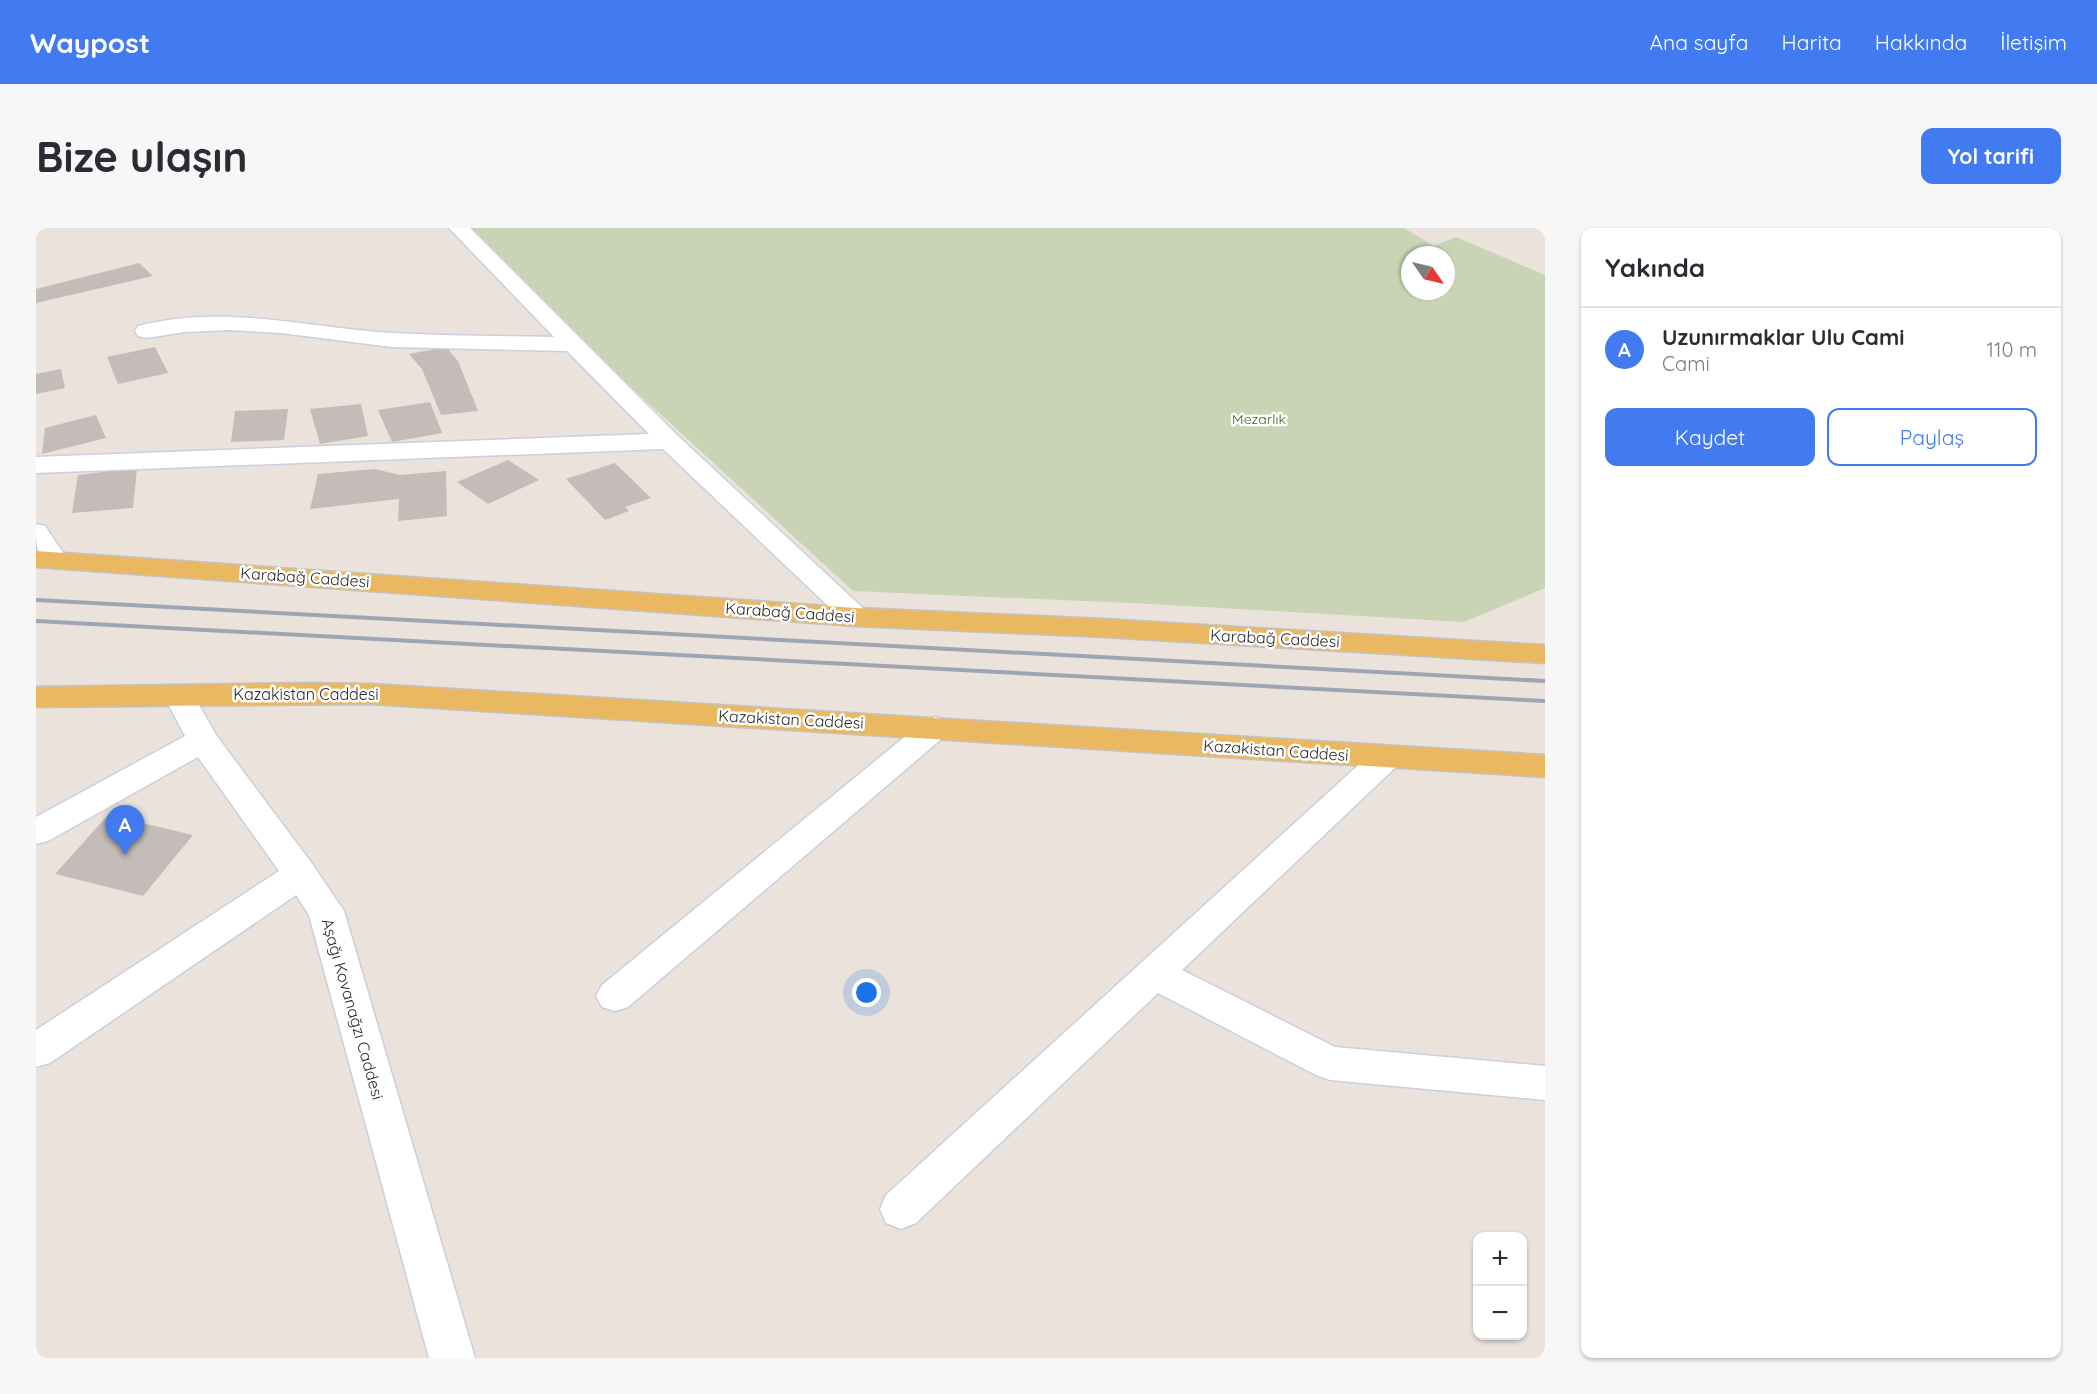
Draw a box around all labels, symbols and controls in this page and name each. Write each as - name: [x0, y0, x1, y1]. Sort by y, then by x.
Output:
- text: Waypost: [30, 25, 150, 60]
- text: Ana sayfa: [1649, 29, 1749, 55]
- text: Harita: [1782, 29, 1842, 55]
- text: Hakkında: [1875, 29, 1967, 55]
- text: İletişim: [2000, 29, 2067, 55]
- button: Yol tarifi: [1921, 128, 2061, 184]
- text: Bize ulaşın: [36, 130, 247, 183]
- north arrow: [1401, 246, 1455, 300]
- text: Yakında: [1605, 251, 1705, 284]
- text: Uzunırmaklar Ulu Cami: [1662, 323, 1904, 351]
- text: A: [1618, 337, 1631, 362]
- text: 110 m: [1987, 337, 2037, 362]
- text: Cami: [1662, 351, 1710, 376]
- button: Kaydet: [1605, 408, 1815, 466]
- button: Paylaş: [1827, 408, 2037, 466]
- park label: Mezarlık: [1232, 410, 1286, 428]
- street label: Karabağ Caddesi: [240, 563, 370, 591]
- street label: Karabağ Caddesi: [725, 598, 855, 626]
- street label: Karabağ Caddesi: [1210, 625, 1340, 651]
- street label: Kazakistan Caddesi: [233, 684, 379, 704]
- street label: Kazakistan Caddesi: [718, 705, 864, 733]
- street label: Kazakistan Caddesi: [1203, 735, 1349, 765]
- pin: A: [106, 806, 145, 855]
- street label: Aşağı Kovanağzı Caddesi: [318, 916, 388, 1102]
- your location: [852, 978, 881, 1007]
- map controls: [1473, 1232, 1527, 1340]
- button: +: [1473, 1232, 1527, 1286]
- button: −: [1473, 1286, 1527, 1340]

